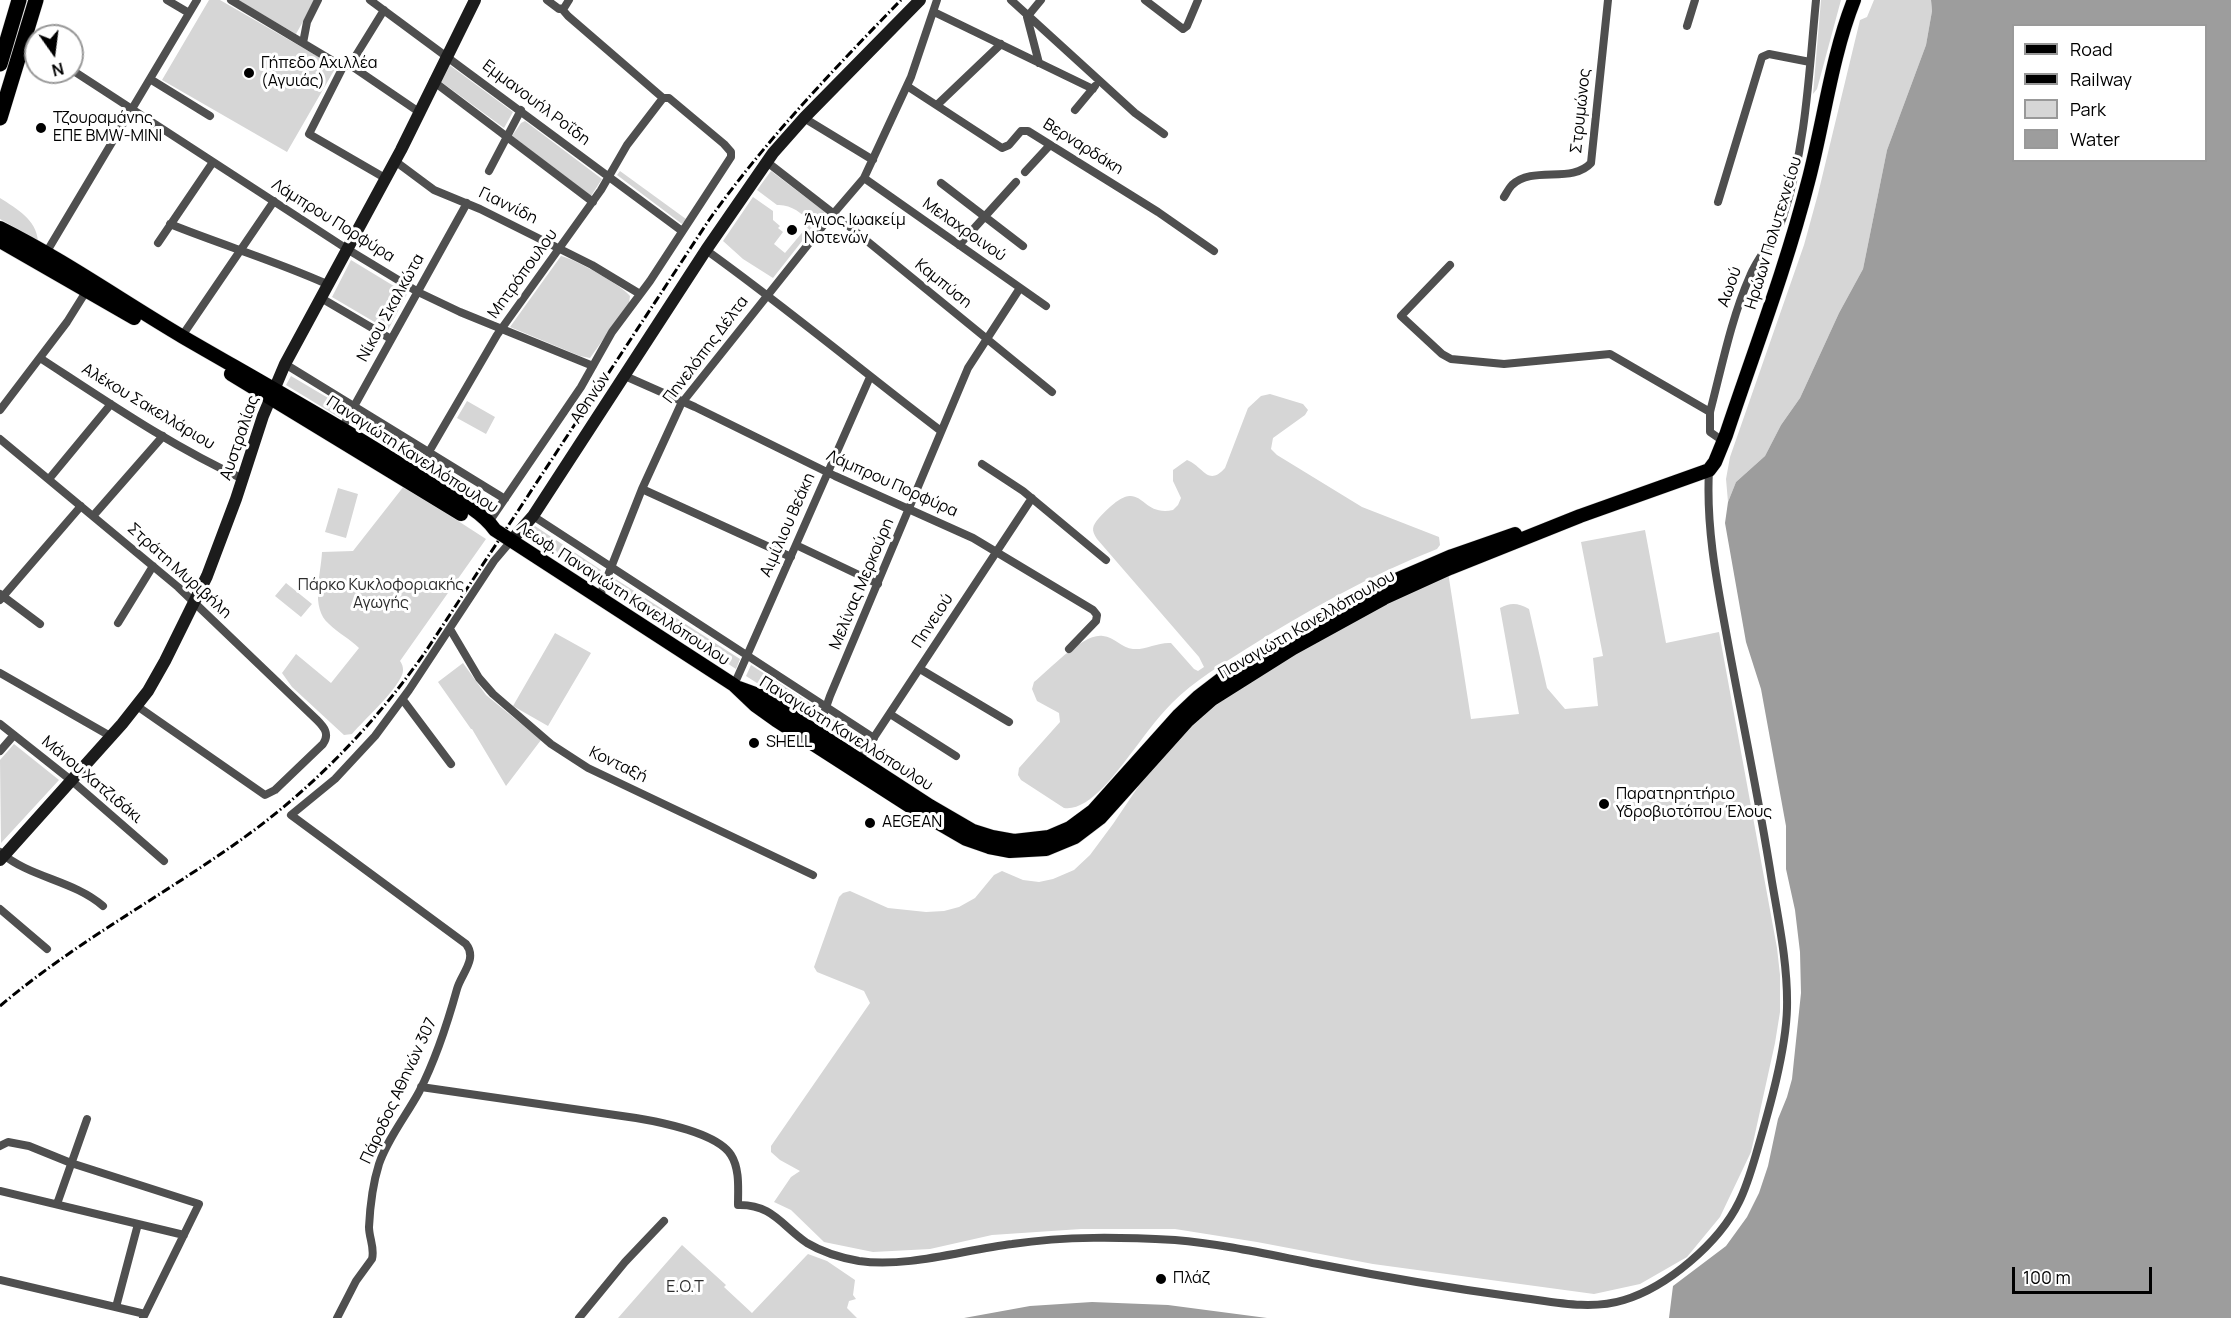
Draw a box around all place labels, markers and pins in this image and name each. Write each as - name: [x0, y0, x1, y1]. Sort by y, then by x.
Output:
- place label: Γήπεδο Αχιλλέα (Αγυιάς): [261, 54, 378, 92]
- marker: Γήπεδο Αχιλλέα (Αγυιάς): [242, 66, 256, 80]
- place label: Τζουραμάνης ΕΠΕ BMW-MINI: [53, 109, 162, 147]
- marker: Τζουραμάνης ΕΠΕ BMW-MINI: [34, 121, 48, 135]
- place label: Άγιος Ιωακείμ Νοτενών: [804, 211, 906, 249]
- marker: Άγιος Ιωακείμ Νοτενών: [785, 223, 799, 237]
- place label: SHELL: [766, 733, 812, 753]
- marker: SHELL: [747, 736, 761, 750]
- place label: Παρατηρητήριο Υδροβιοτόπου Έλους: [1616, 785, 1772, 823]
- marker: Παρατηρητήριο Υδροβιοτόπου Έλους: [1597, 797, 1611, 811]
- place label: AEGEAN: [882, 813, 942, 833]
- marker: AEGEAN: [863, 816, 877, 830]
- place label: Πλάζ: [1173, 1269, 1210, 1289]
- marker: Πλάζ: [1154, 1272, 1168, 1286]

